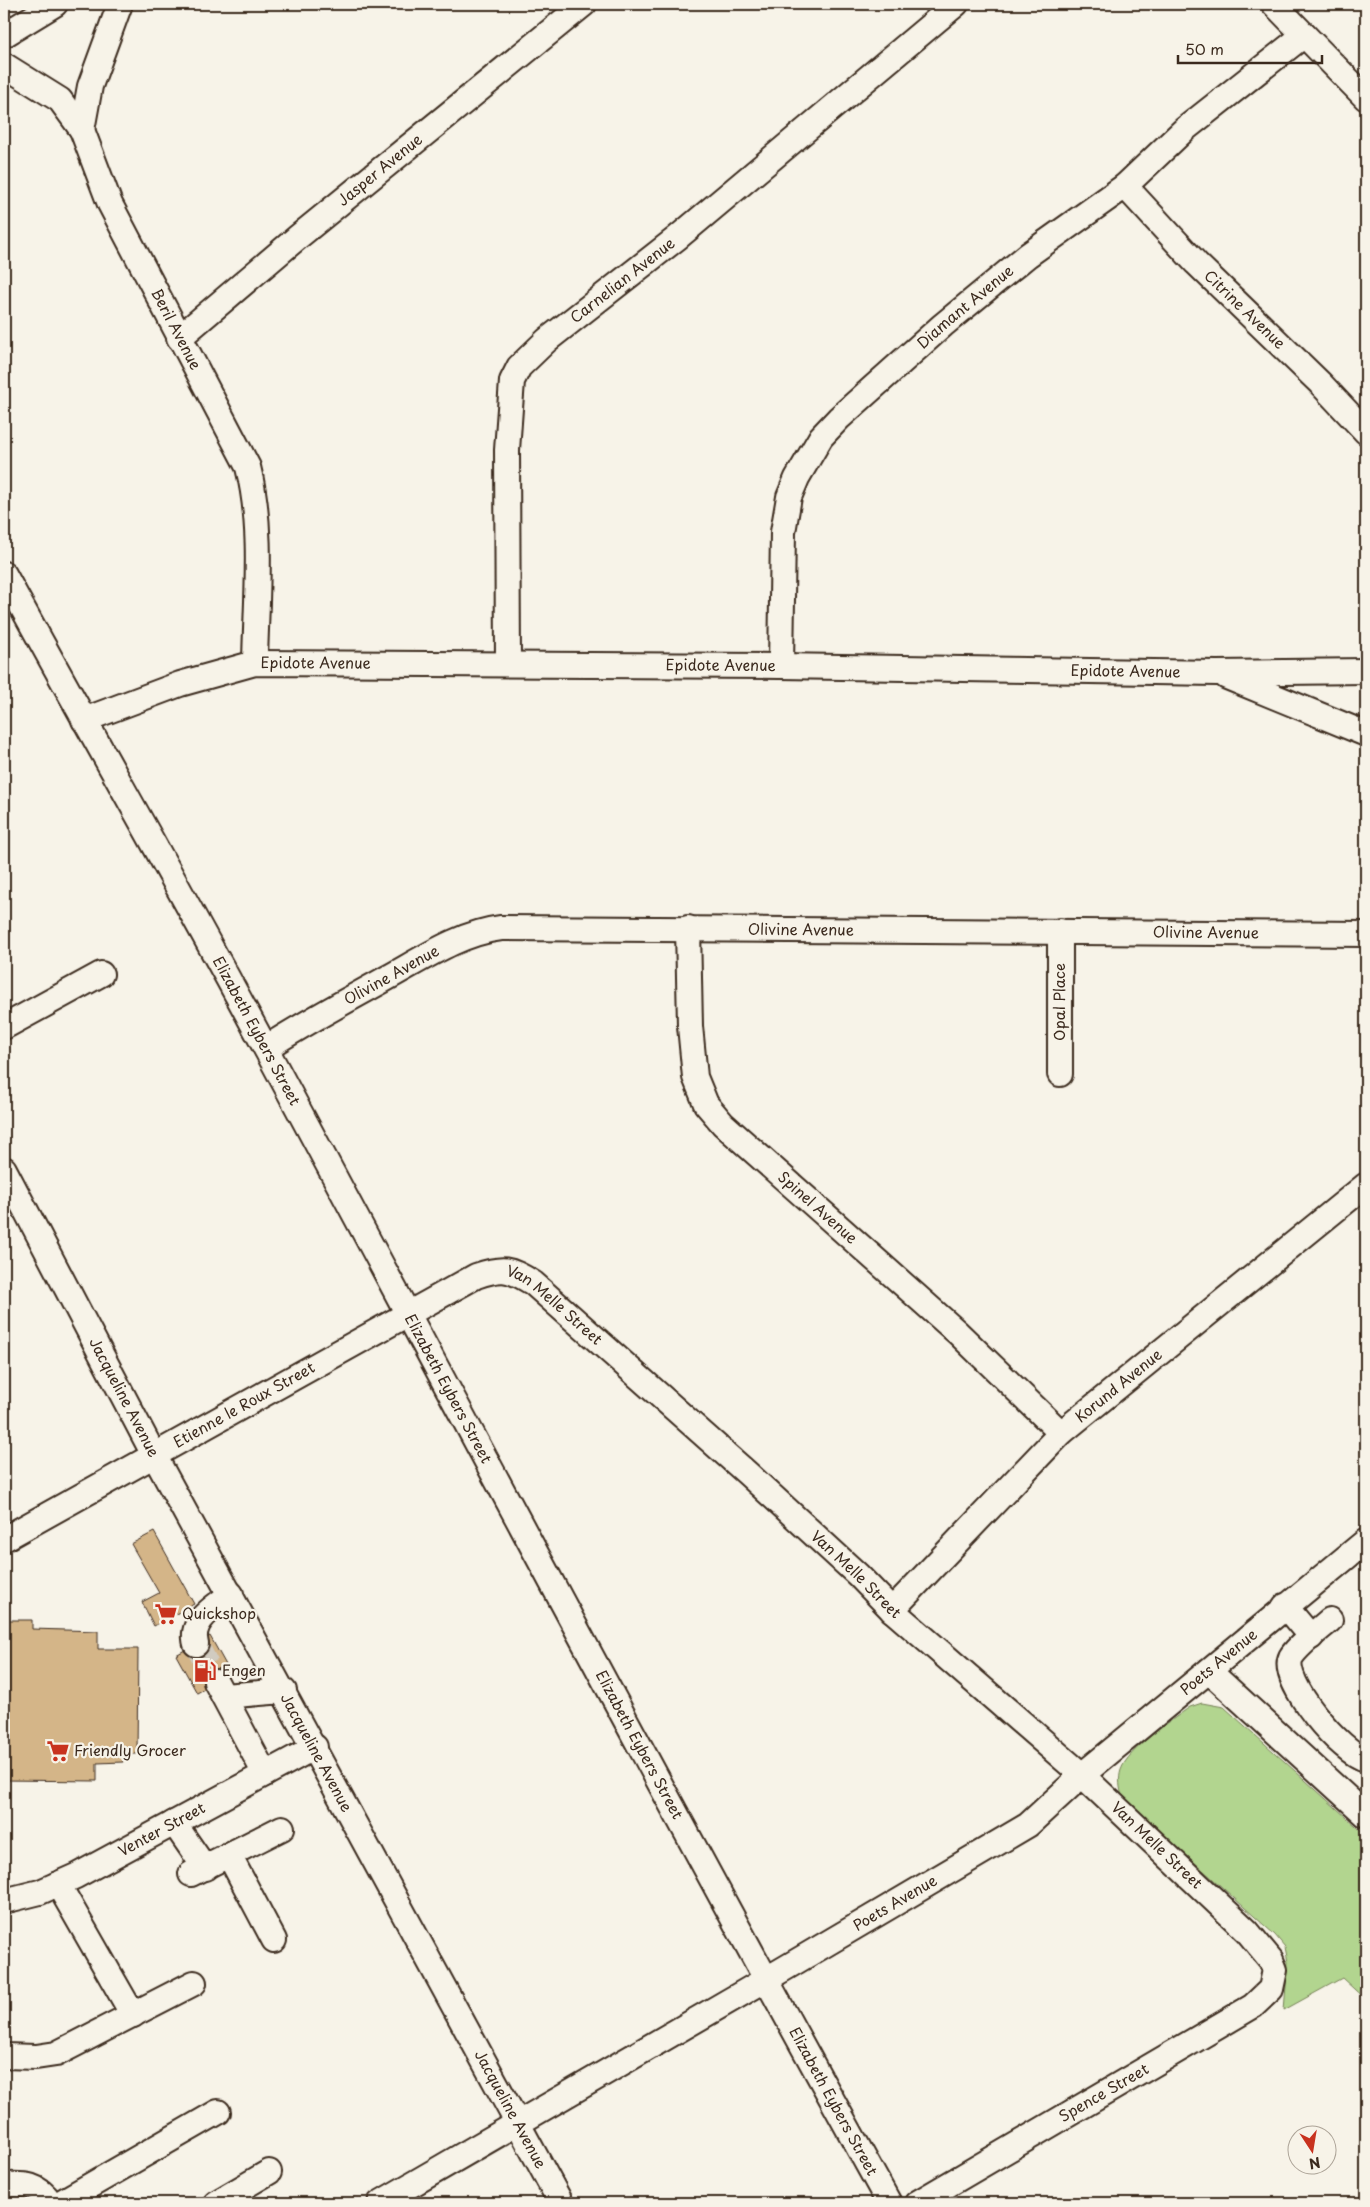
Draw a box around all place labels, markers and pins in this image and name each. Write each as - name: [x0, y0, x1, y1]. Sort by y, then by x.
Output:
- supermarket icon: Quickshop: [153, 1601, 179, 1627]
- place label: Quickshop: [182, 1601, 256, 1624]
- fuel station icon: Engen: [192, 1658, 218, 1684]
- place label: Engen: [222, 1658, 266, 1681]
- supermarket icon: Friendly Grocer: [45, 1738, 71, 1764]
- place label: Friendly Grocer: [74, 1738, 186, 1761]

